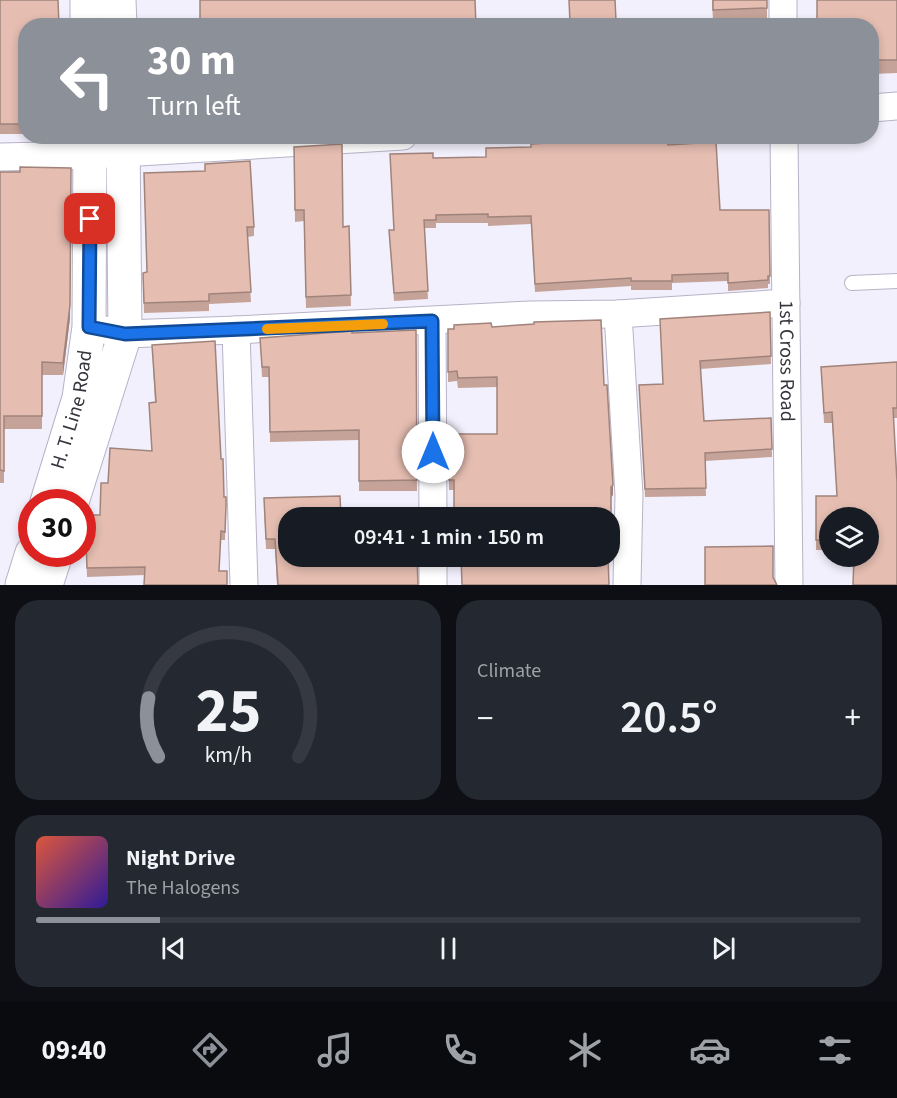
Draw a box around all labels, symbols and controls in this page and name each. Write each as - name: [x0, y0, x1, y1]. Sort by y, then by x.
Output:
- text: 30 m: [147, 31, 236, 91]
- icon: left: [48, 42, 126, 120]
- text: Turn left: [147, 87, 241, 126]
- pin: [64, 193, 115, 244]
- icon: arrive: [73, 202, 106, 235]
- street label: 1st Cross Road: [772, 300, 801, 422]
- street label: H. T. Line Road: [44, 348, 100, 473]
- position arrow: [401, 420, 465, 484]
- speed limit sign: 30: [18, 489, 96, 567]
- map controls: [819, 507, 879, 567]
- button: layers: [819, 507, 879, 567]
- text: 09:41 · 1 min · 150 m: [354, 521, 544, 553]
- text: Climate: [477, 657, 541, 685]
- text: 25: [195, 667, 261, 756]
- text: 20.5°: [620, 686, 718, 750]
- text: −: [477, 695, 493, 742]
- text: +: [845, 695, 861, 742]
- text: km/h: [204, 740, 252, 771]
- text: Night Drive: [126, 842, 235, 874]
- text: The Halogens: [126, 874, 240, 902]
- icon: previous: [157, 932, 190, 965]
- icon: pause: [432, 932, 465, 965]
- icon: next: [707, 932, 740, 965]
- icon: directions: [189, 1029, 231, 1071]
- icon: music: [314, 1029, 356, 1071]
- icon: phone: [439, 1029, 481, 1071]
- icon: climate: [564, 1029, 606, 1071]
- icon: car: [689, 1029, 731, 1071]
- icon: filters: [814, 1029, 856, 1071]
- text: 09:40: [41, 1031, 107, 1070]

